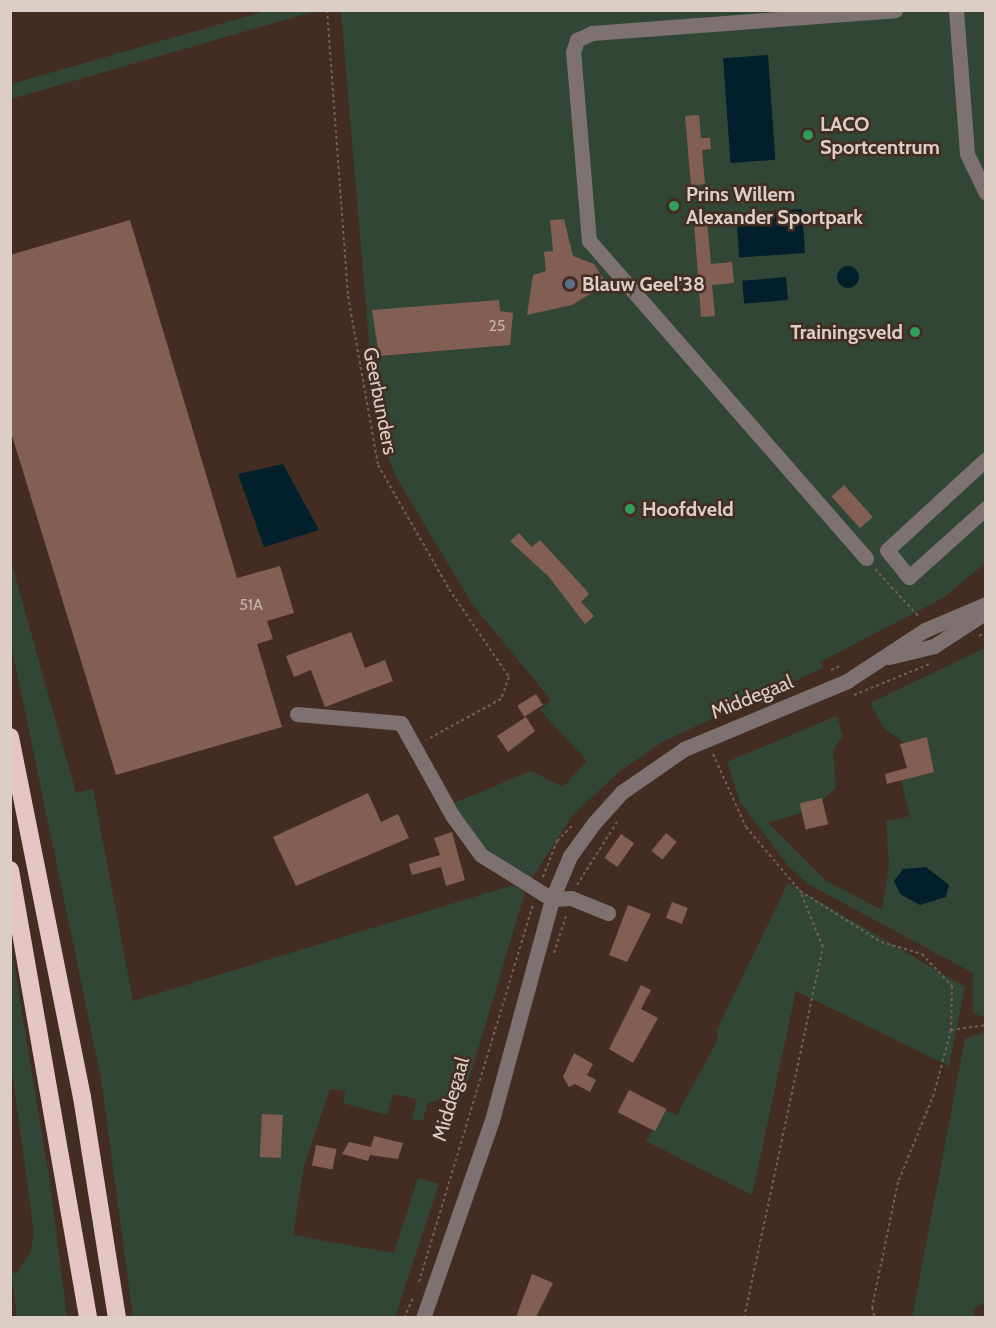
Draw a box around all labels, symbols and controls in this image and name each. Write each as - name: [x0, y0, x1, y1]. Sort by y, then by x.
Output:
- place label: LACO Sportcentrum: [820, 112, 940, 159]
- marker: LACO Sportcentrum: [801, 128, 815, 142]
- place label: Prins Willem Alexander Sportpark: [686, 183, 863, 230]
- marker: Prins Willem Alexander Sportpark: [667, 199, 681, 213]
- place label: Blauw Geel'38: [582, 272, 705, 296]
- marker: Blauw Geel'38: [563, 277, 577, 291]
- house number: 25: [488, 316, 506, 336]
- place label: Trainingsveld: [790, 320, 903, 344]
- marker: Trainingsveld: [908, 325, 922, 339]
- street label: Geerbunders: [358, 345, 402, 457]
- place label: Hoofdveld: [642, 497, 734, 521]
- marker: Hoofdveld: [623, 502, 637, 516]
- house number: 51A: [239, 595, 263, 615]
- street label: Middegaal: [707, 670, 797, 724]
- street label: Middegaal: [428, 1054, 474, 1144]

